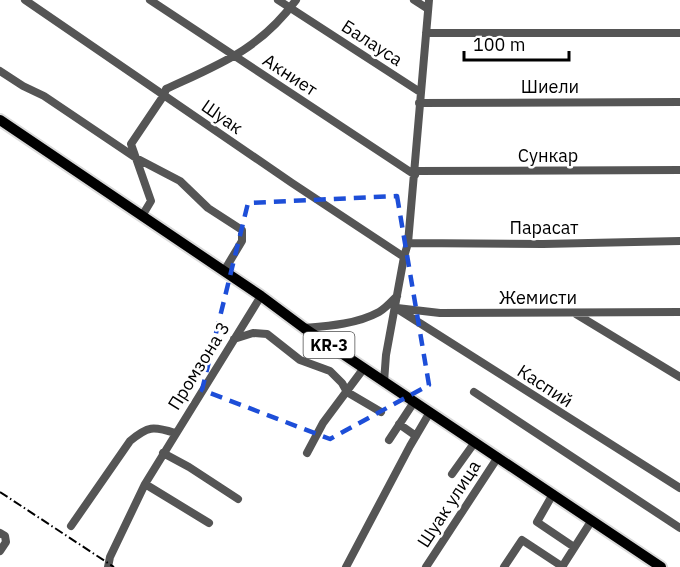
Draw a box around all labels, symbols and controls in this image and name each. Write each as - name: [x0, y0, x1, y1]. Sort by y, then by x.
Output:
- street label: Балауса: [337, 14, 408, 71]
- scale bar: [464, 24, 569, 62]
- text: 100 m: [473, 33, 525, 56]
- street label: Акниет: [259, 48, 322, 101]
- street label: Шиели: [521, 75, 579, 98]
- street label: Шуак: [197, 94, 248, 139]
- street label: Сункар: [518, 144, 578, 167]
- street label: Парасат: [510, 216, 579, 239]
- street label: Жемисти: [499, 286, 577, 309]
- street label: Промзона 3: [162, 317, 235, 414]
- road number: KR-3: [304, 332, 354, 358]
- street label: Каспий: [513, 359, 578, 412]
- street label: Шуак улица: [412, 455, 486, 552]

